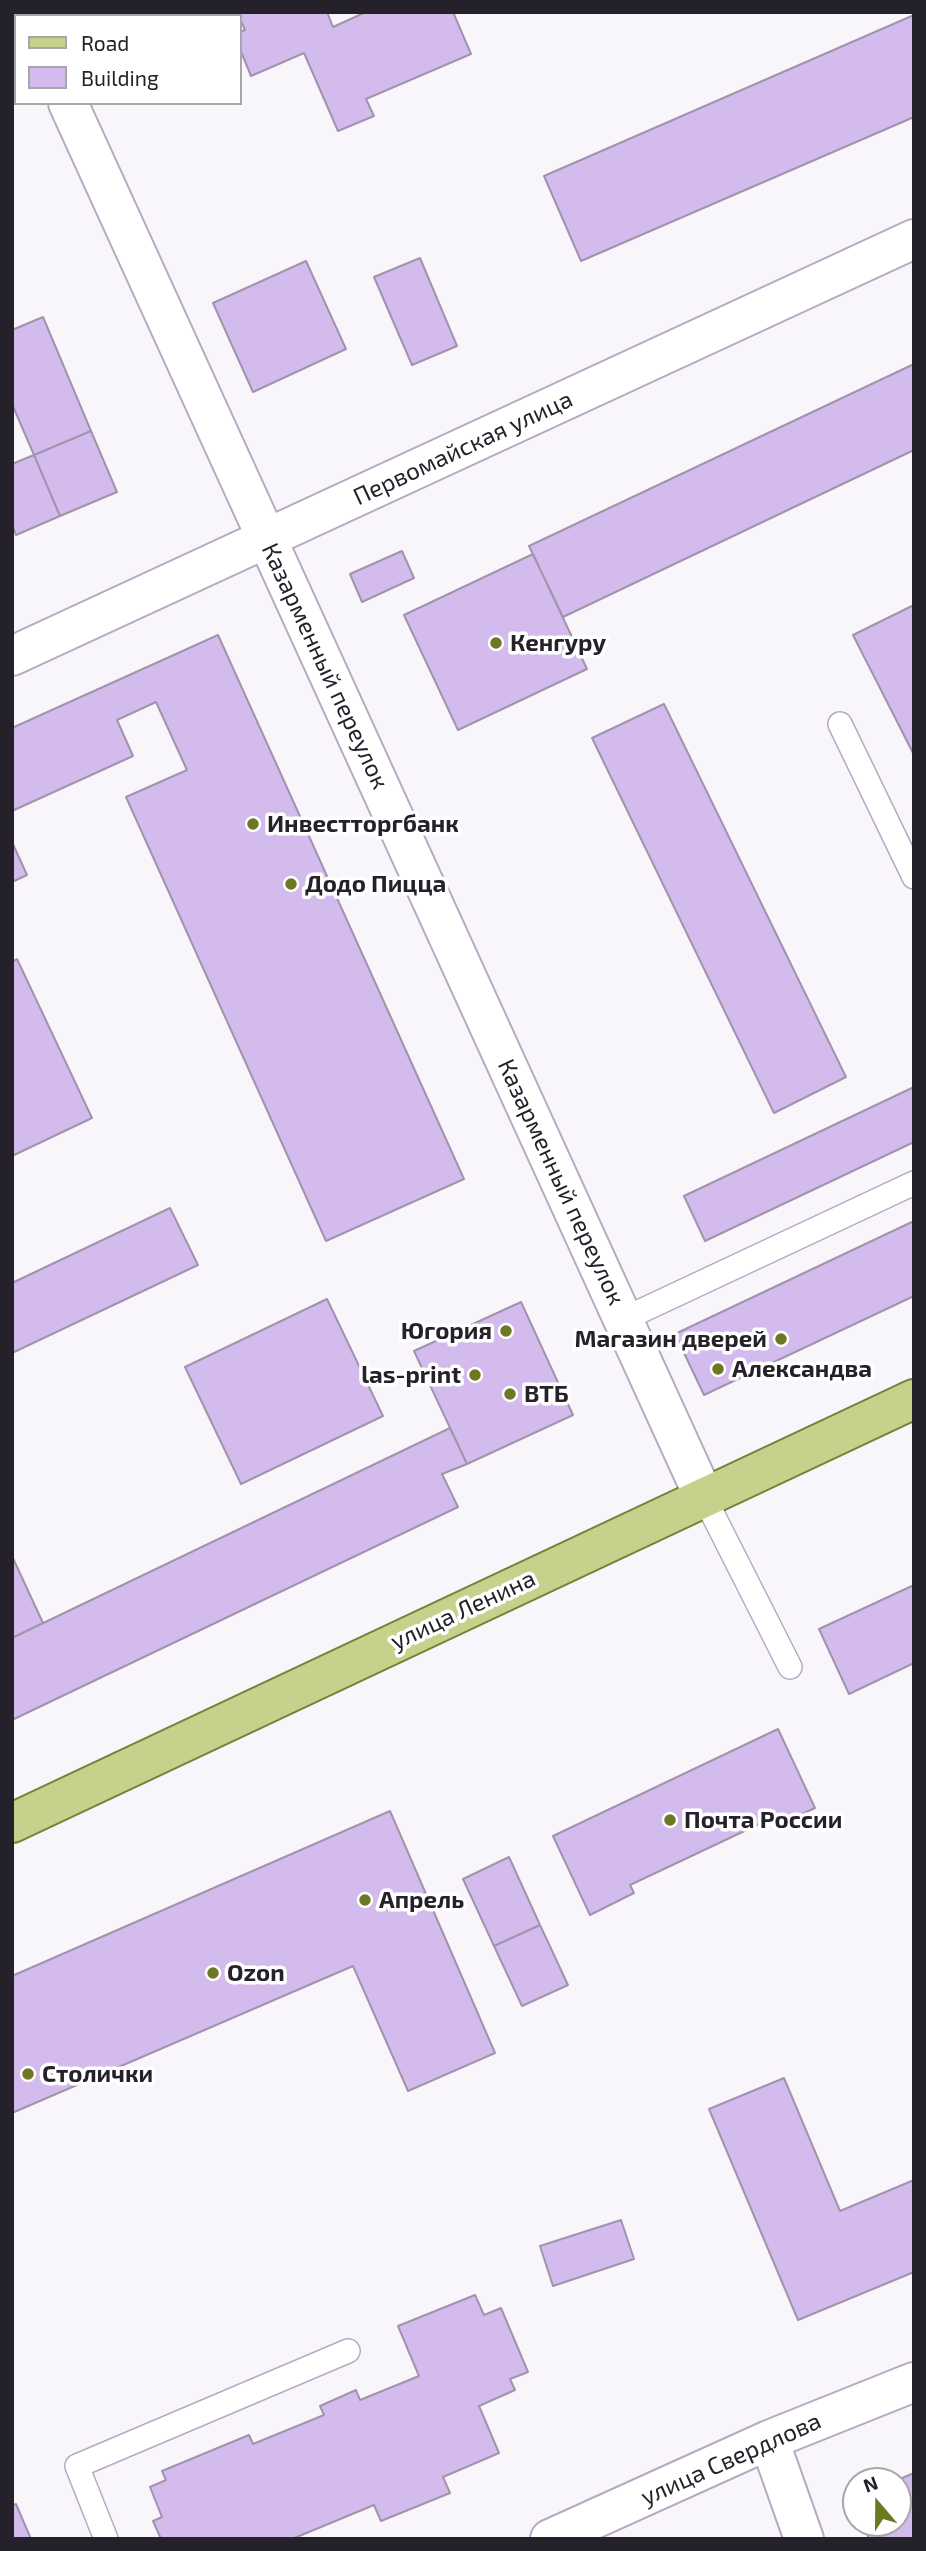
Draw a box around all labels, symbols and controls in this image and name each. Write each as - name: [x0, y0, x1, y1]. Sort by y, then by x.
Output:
- legend: [14, 14, 242, 105]
- text: Road: [81, 30, 129, 55]
- text: Building: [81, 65, 159, 90]
- street label: Первомайская улица: [349, 385, 577, 511]
- street label: Казарменный переулок: [255, 538, 395, 794]
- place label: Кенгуру: [510, 629, 606, 657]
- marker: Кенгуру: [488, 635, 504, 651]
- place label: Инвестторгбанк: [267, 810, 459, 838]
- marker: Инвестторгбанк: [245, 816, 261, 832]
- place label: Додо Пицца: [305, 870, 446, 898]
- marker: Додо Пицца: [283, 876, 299, 892]
- street label: Казарменный переулок: [491, 1054, 631, 1310]
- place label: Югория: [401, 1317, 492, 1345]
- marker: Югория: [498, 1323, 514, 1339]
- place label: Магазин дверей: [574, 1325, 767, 1353]
- marker: Магазин дверей: [773, 1331, 789, 1347]
- place label: Александва: [732, 1355, 872, 1383]
- place label: las-print: [361, 1361, 461, 1389]
- marker: Александва: [710, 1361, 726, 1377]
- marker: las-print: [467, 1367, 483, 1383]
- place label: ВТБ: [524, 1380, 569, 1408]
- marker: ВТБ: [502, 1386, 518, 1402]
- street label: улица Ленина: [386, 1564, 540, 1656]
- place label: Почта России: [684, 1806, 842, 1834]
- marker: Почта России: [662, 1812, 678, 1828]
- place label: Апрель: [379, 1886, 464, 1914]
- marker: Апрель: [357, 1892, 373, 1908]
- place label: Ozon: [227, 1959, 285, 1987]
- marker: Ozon: [205, 1965, 221, 1981]
- place label: Столички: [42, 2060, 153, 2088]
- marker: Столички: [20, 2066, 36, 2082]
- street label: улица Свердлова: [636, 2406, 826, 2512]
- north arrow: [842, 2467, 912, 2537]
- text: N: [860, 2471, 881, 2497]

